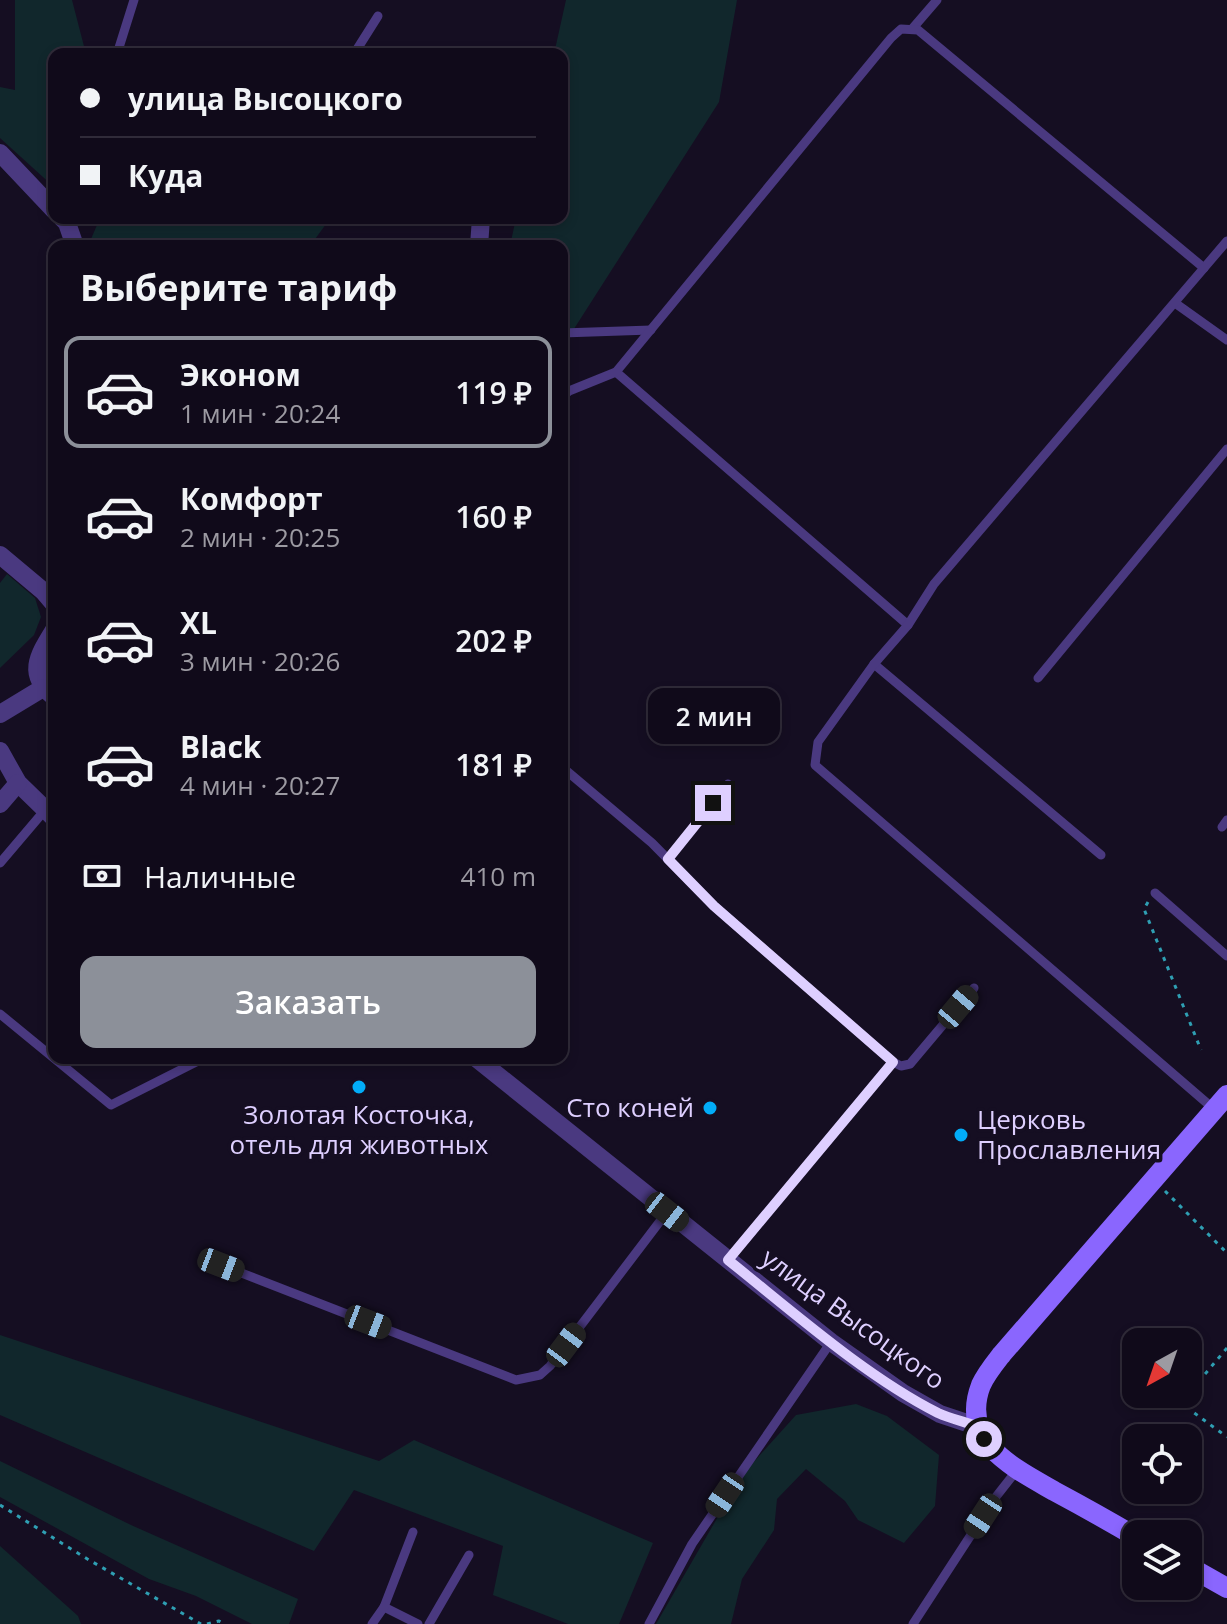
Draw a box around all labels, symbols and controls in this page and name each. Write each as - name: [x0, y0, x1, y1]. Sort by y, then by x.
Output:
- text: улица Высоцкого: [128, 78, 403, 119]
- text: Куда: [128, 155, 203, 196]
- text: Выберите тариф: [80, 263, 397, 312]
- text: Эконом: [180, 354, 301, 395]
- icon: car: [84, 356, 156, 428]
- text: 119 ₽: [455, 372, 532, 413]
- text: 1 мин · 20:24: [180, 395, 340, 431]
- text: Комфорт: [180, 478, 323, 519]
- icon: car: [84, 480, 156, 552]
- text: 160 ₽: [455, 496, 532, 537]
- text: 2 мин · 20:25: [180, 519, 340, 555]
- text: XL: [180, 602, 217, 643]
- icon: car: [84, 604, 156, 676]
- text: 202 ₽: [455, 620, 532, 661]
- text: 3 мин · 20:26: [180, 643, 340, 679]
- callout: 2 мин: [647, 687, 779, 743]
- text: 2 мин: [676, 698, 752, 734]
- text: Black: [180, 726, 261, 767]
- icon: car: [84, 728, 156, 800]
- text: 181 ₽: [455, 744, 532, 785]
- text: 4 мин · 20:27: [180, 767, 340, 803]
- route end: [695, 785, 731, 821]
- icon: cash: [80, 854, 124, 898]
- text: Наличные: [144, 856, 296, 897]
- text: 410 m: [461, 858, 536, 894]
- button: Заказать: [80, 956, 536, 1048]
- car: [933, 981, 983, 1033]
- marker: Золотая Косточка, отель для животных: [350, 1078, 368, 1096]
- place label: Сто коней: [566, 1089, 694, 1125]
- place label: Золотая Косточка, отель для животных: [230, 1096, 489, 1162]
- marker: Сто коней: [701, 1099, 719, 1117]
- place label: Церковь Прославления: [977, 1101, 1161, 1167]
- marker: Церковь Прославления: [952, 1126, 970, 1144]
- car: [641, 1188, 693, 1236]
- street label: улица Высоцкого: [754, 1239, 953, 1397]
- car: [194, 1245, 248, 1285]
- car: [341, 1302, 395, 1342]
- car: [542, 1319, 590, 1371]
- north arrow: [1122, 1328, 1202, 1408]
- map controls: [1122, 1328, 1202, 1600]
- route start: [966, 1421, 1002, 1457]
- button: locate: [1122, 1424, 1202, 1504]
- car: [702, 1468, 748, 1522]
- car: [960, 1489, 1006, 1543]
- button: layers: [1122, 1520, 1202, 1600]

